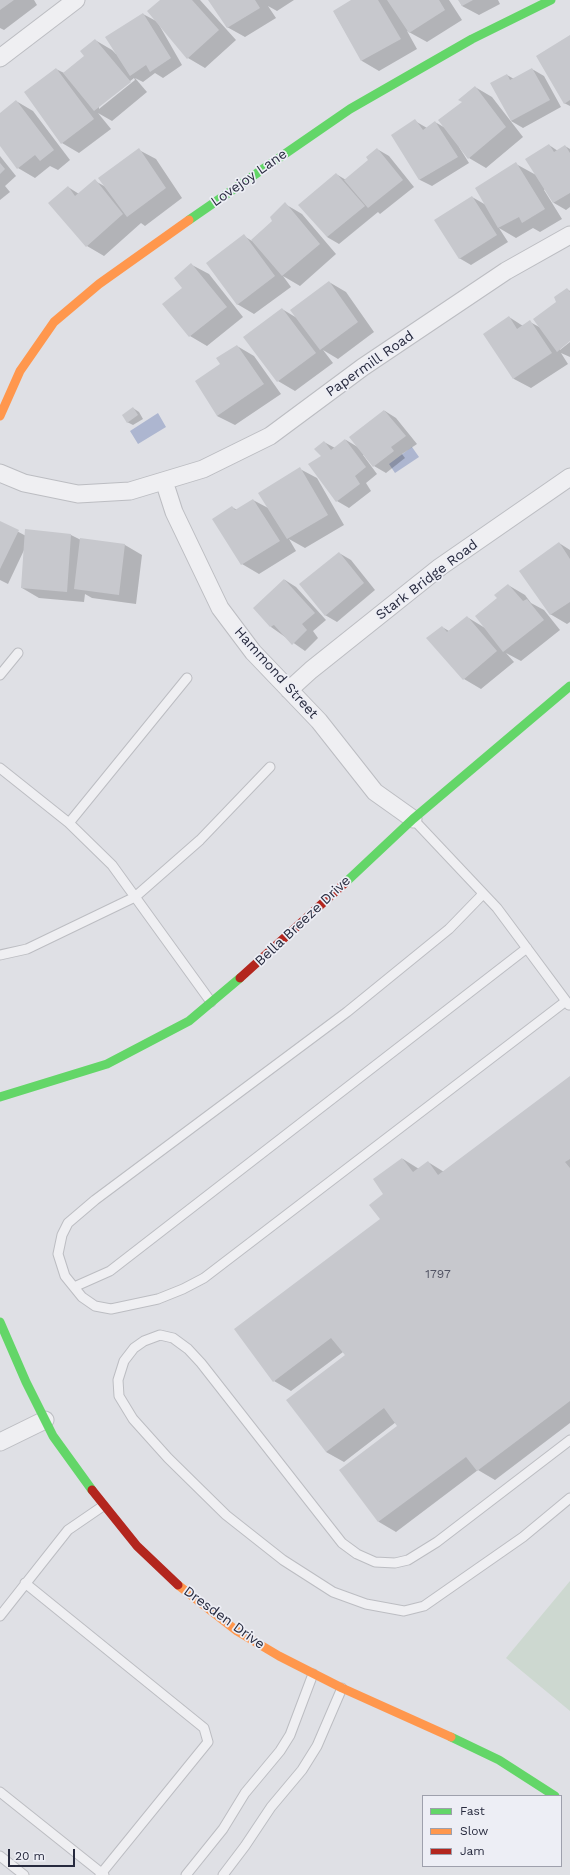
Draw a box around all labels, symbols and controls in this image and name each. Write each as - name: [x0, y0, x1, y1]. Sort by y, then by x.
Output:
- street label: Lovejoy Lane: [208, 146, 290, 210]
- street label: Papermill Road: [323, 327, 417, 401]
- street label: Stark Bridge Road: [373, 536, 481, 624]
- street label: Hammond Street: [230, 624, 322, 722]
- street label: Bella Breeze Drive: [252, 872, 354, 970]
- house number: 1797: [425, 1267, 451, 1281]
- street label: Dresden Drive: [180, 1583, 268, 1653]
- legend: [422, 1795, 562, 1867]
- text: Fast: [460, 1804, 485, 1818]
- text: Slow: [460, 1824, 488, 1838]
- scale bar: [10, 1841, 77, 1867]
- text: Jam: [460, 1844, 485, 1858]
- text: 20 m: [15, 1849, 45, 1863]

